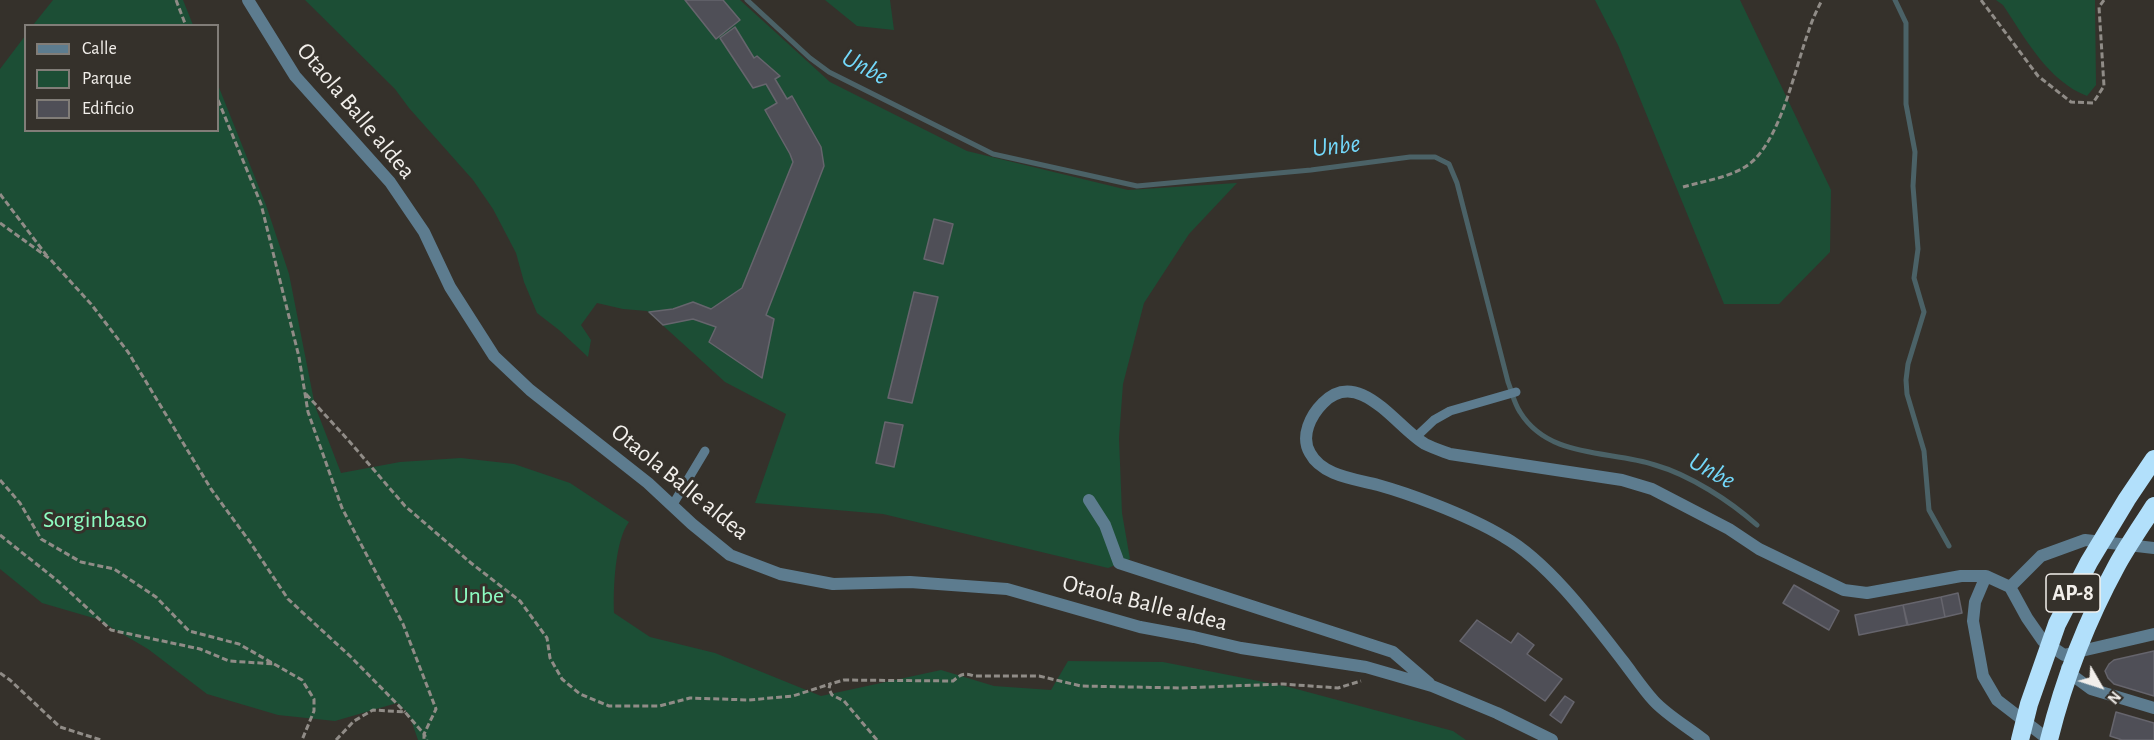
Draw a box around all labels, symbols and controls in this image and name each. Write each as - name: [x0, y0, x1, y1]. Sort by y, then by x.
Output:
- legend: [24, 24, 219, 132]
- street label: Otaola Balle aldea: [291, 37, 421, 185]
- text: Calle: [82, 40, 117, 58]
- water label: Unbe: [836, 42, 894, 92]
- text: Parque: [82, 70, 131, 88]
- text: Edificio: [82, 100, 134, 118]
- water label: Unbe: [1310, 128, 1362, 164]
- street label: Otaola Balle aldea: [605, 418, 755, 546]
- water label: Unbe: [1683, 446, 1741, 496]
- park label: Sorginbaso: [43, 506, 147, 534]
- street label: Otaola Balle aldea: [1059, 569, 1231, 637]
- road number: AP-8: [2046, 574, 2100, 612]
- park label: Unbe: [454, 582, 504, 610]
- north arrow: [2070, 656, 2130, 716]
- text: N: [2104, 688, 2124, 707]

